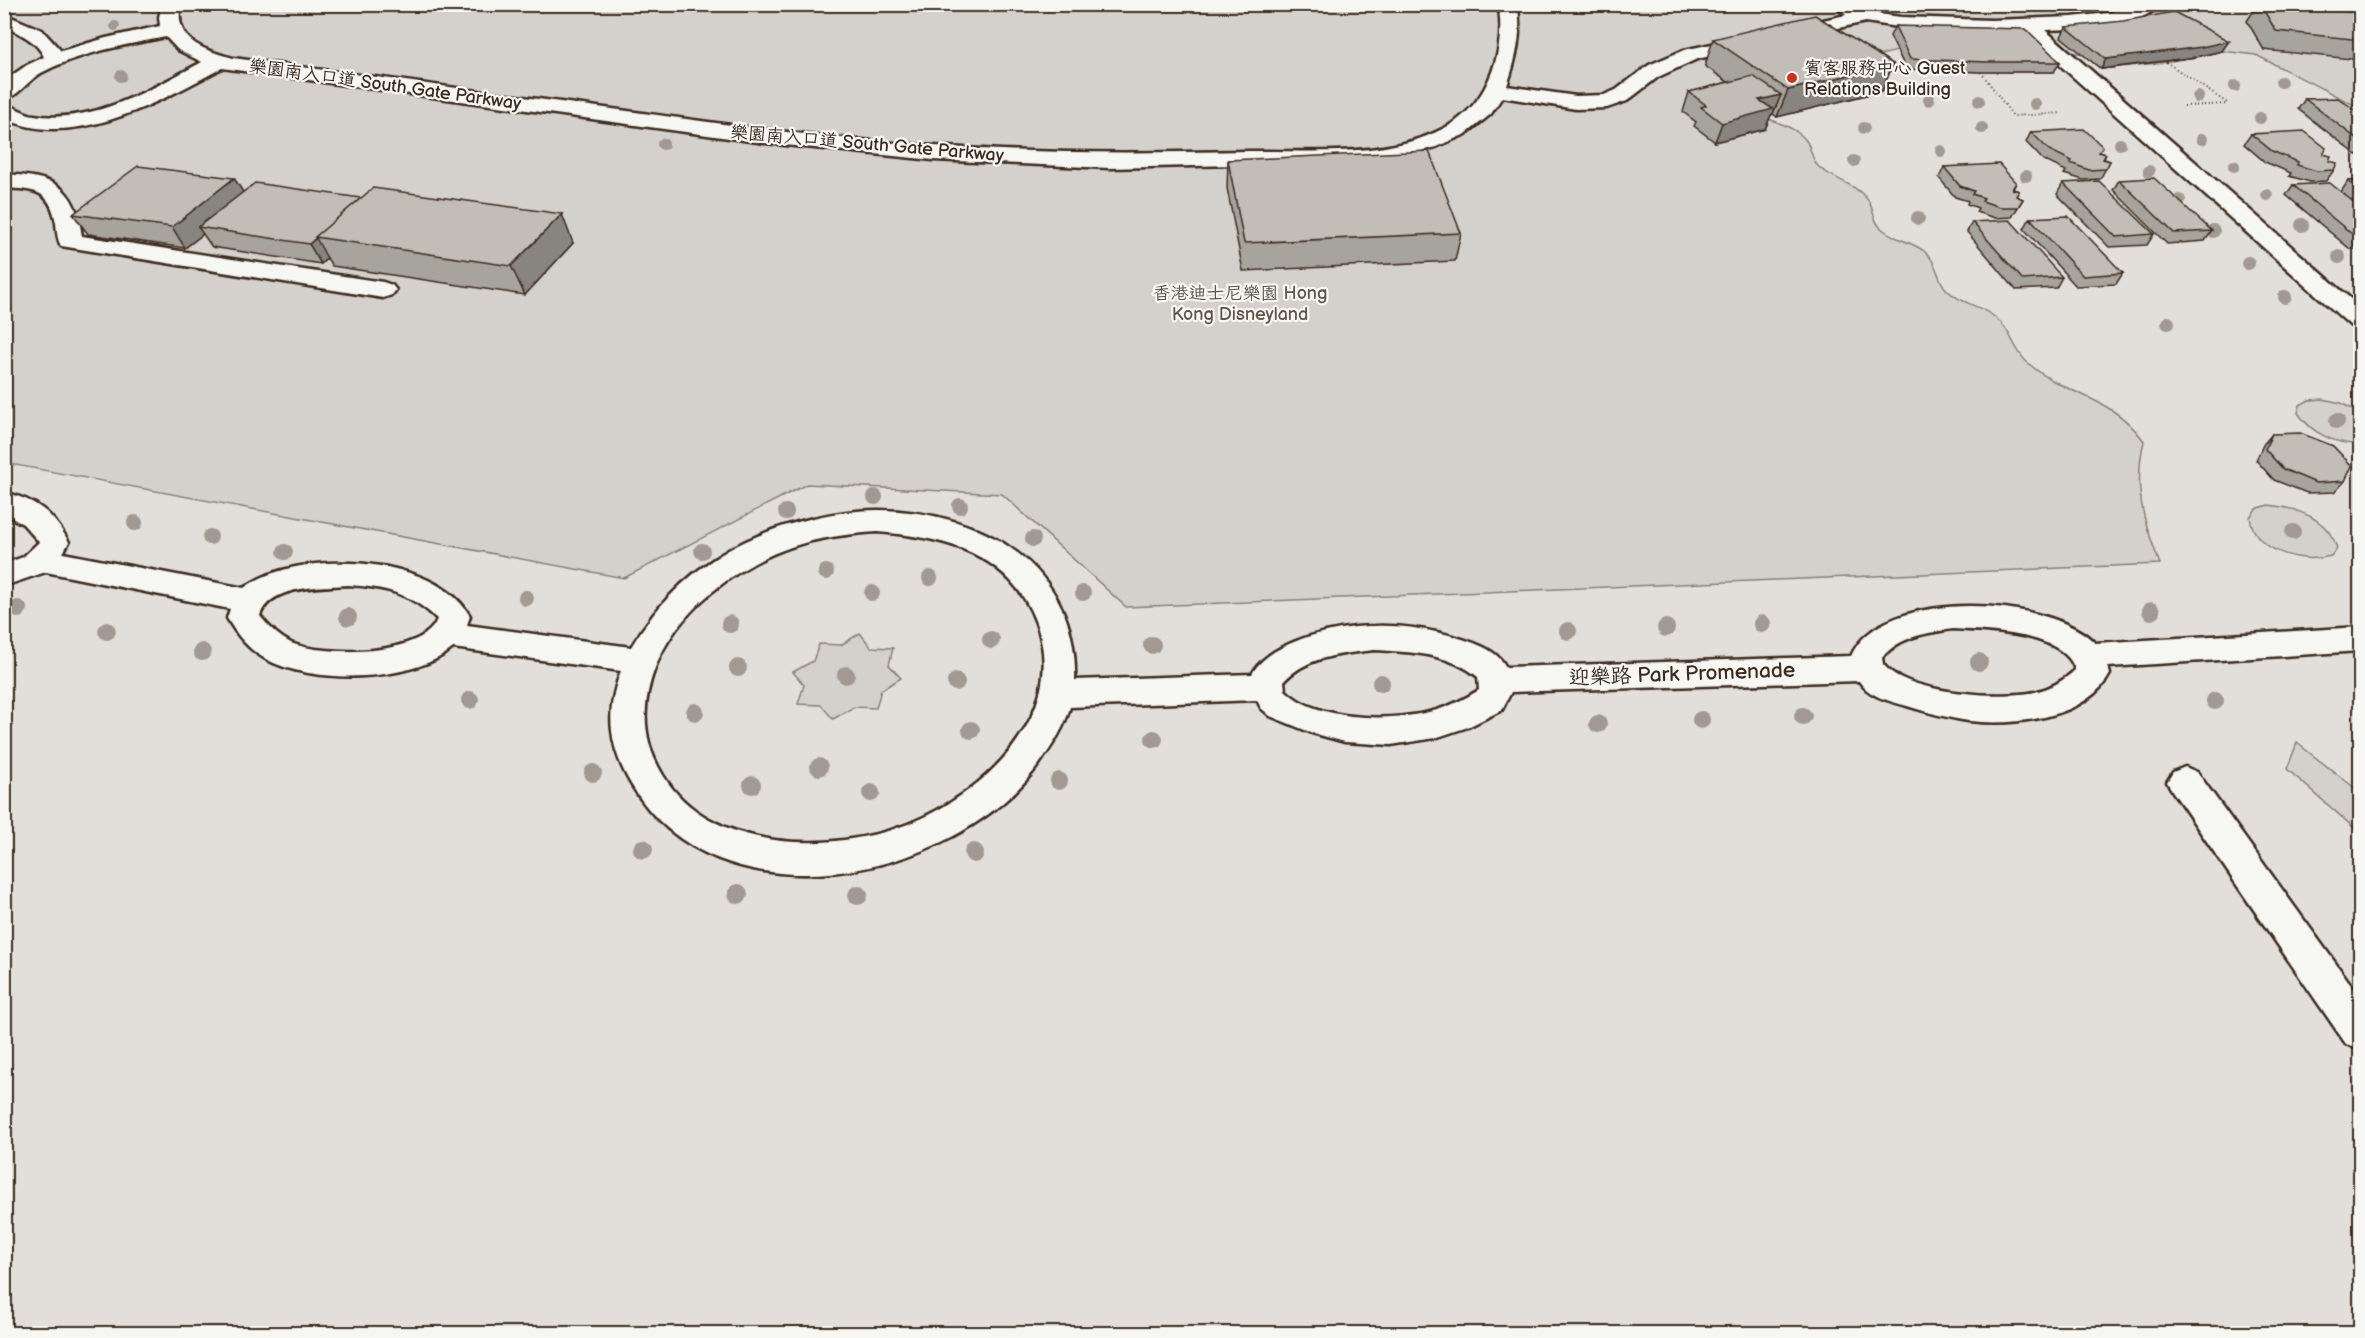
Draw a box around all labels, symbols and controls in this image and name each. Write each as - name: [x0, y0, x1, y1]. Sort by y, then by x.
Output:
- street label: 樂園南入口道 South Gate Parkway: [247, 55, 523, 115]
- place label: 賓客服務中心 Guest Relations Building: [1804, 58, 1966, 100]
- marker: 賓客服務中心 Guest Relations Building: [1785, 71, 1799, 85]
- street label: 樂園南入口道 South Gate Parkway: [729, 122, 1006, 167]
- park label: 香港迪士尼樂園 Hong Kong Disneyland: [1153, 283, 1327, 325]
- street label: 迎樂路 Park Promenade: [1568, 658, 1796, 690]

